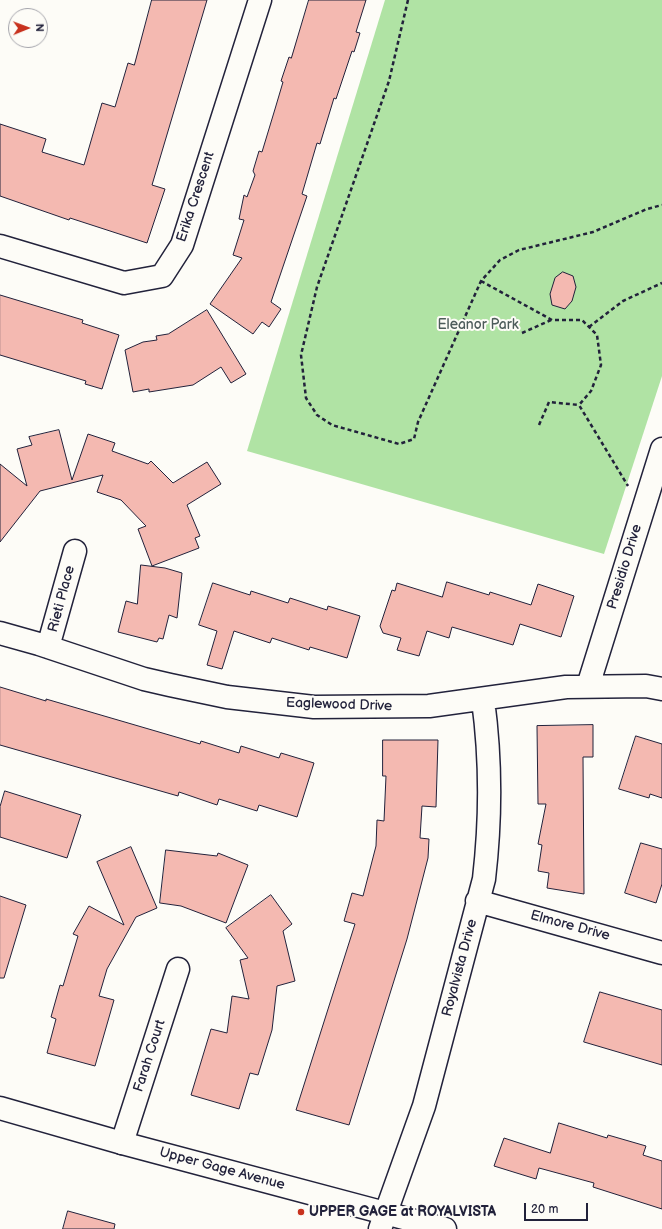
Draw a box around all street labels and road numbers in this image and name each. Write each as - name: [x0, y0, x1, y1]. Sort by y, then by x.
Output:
- street label: Erika Crescent: [174, 150, 218, 244]
- street label: Presidio Drive: [604, 522, 646, 612]
- street label: Rieti Place: [45, 564, 79, 634]
- street label: Eaglewood Drive: [286, 695, 392, 715]
- street label: Elmore Drive: [528, 907, 612, 945]
- street label: Royalvista Drive: [439, 917, 481, 1019]
- street label: Farah Court: [130, 1018, 170, 1094]
- street label: Upper Gage Avenue: [157, 1144, 287, 1194]

